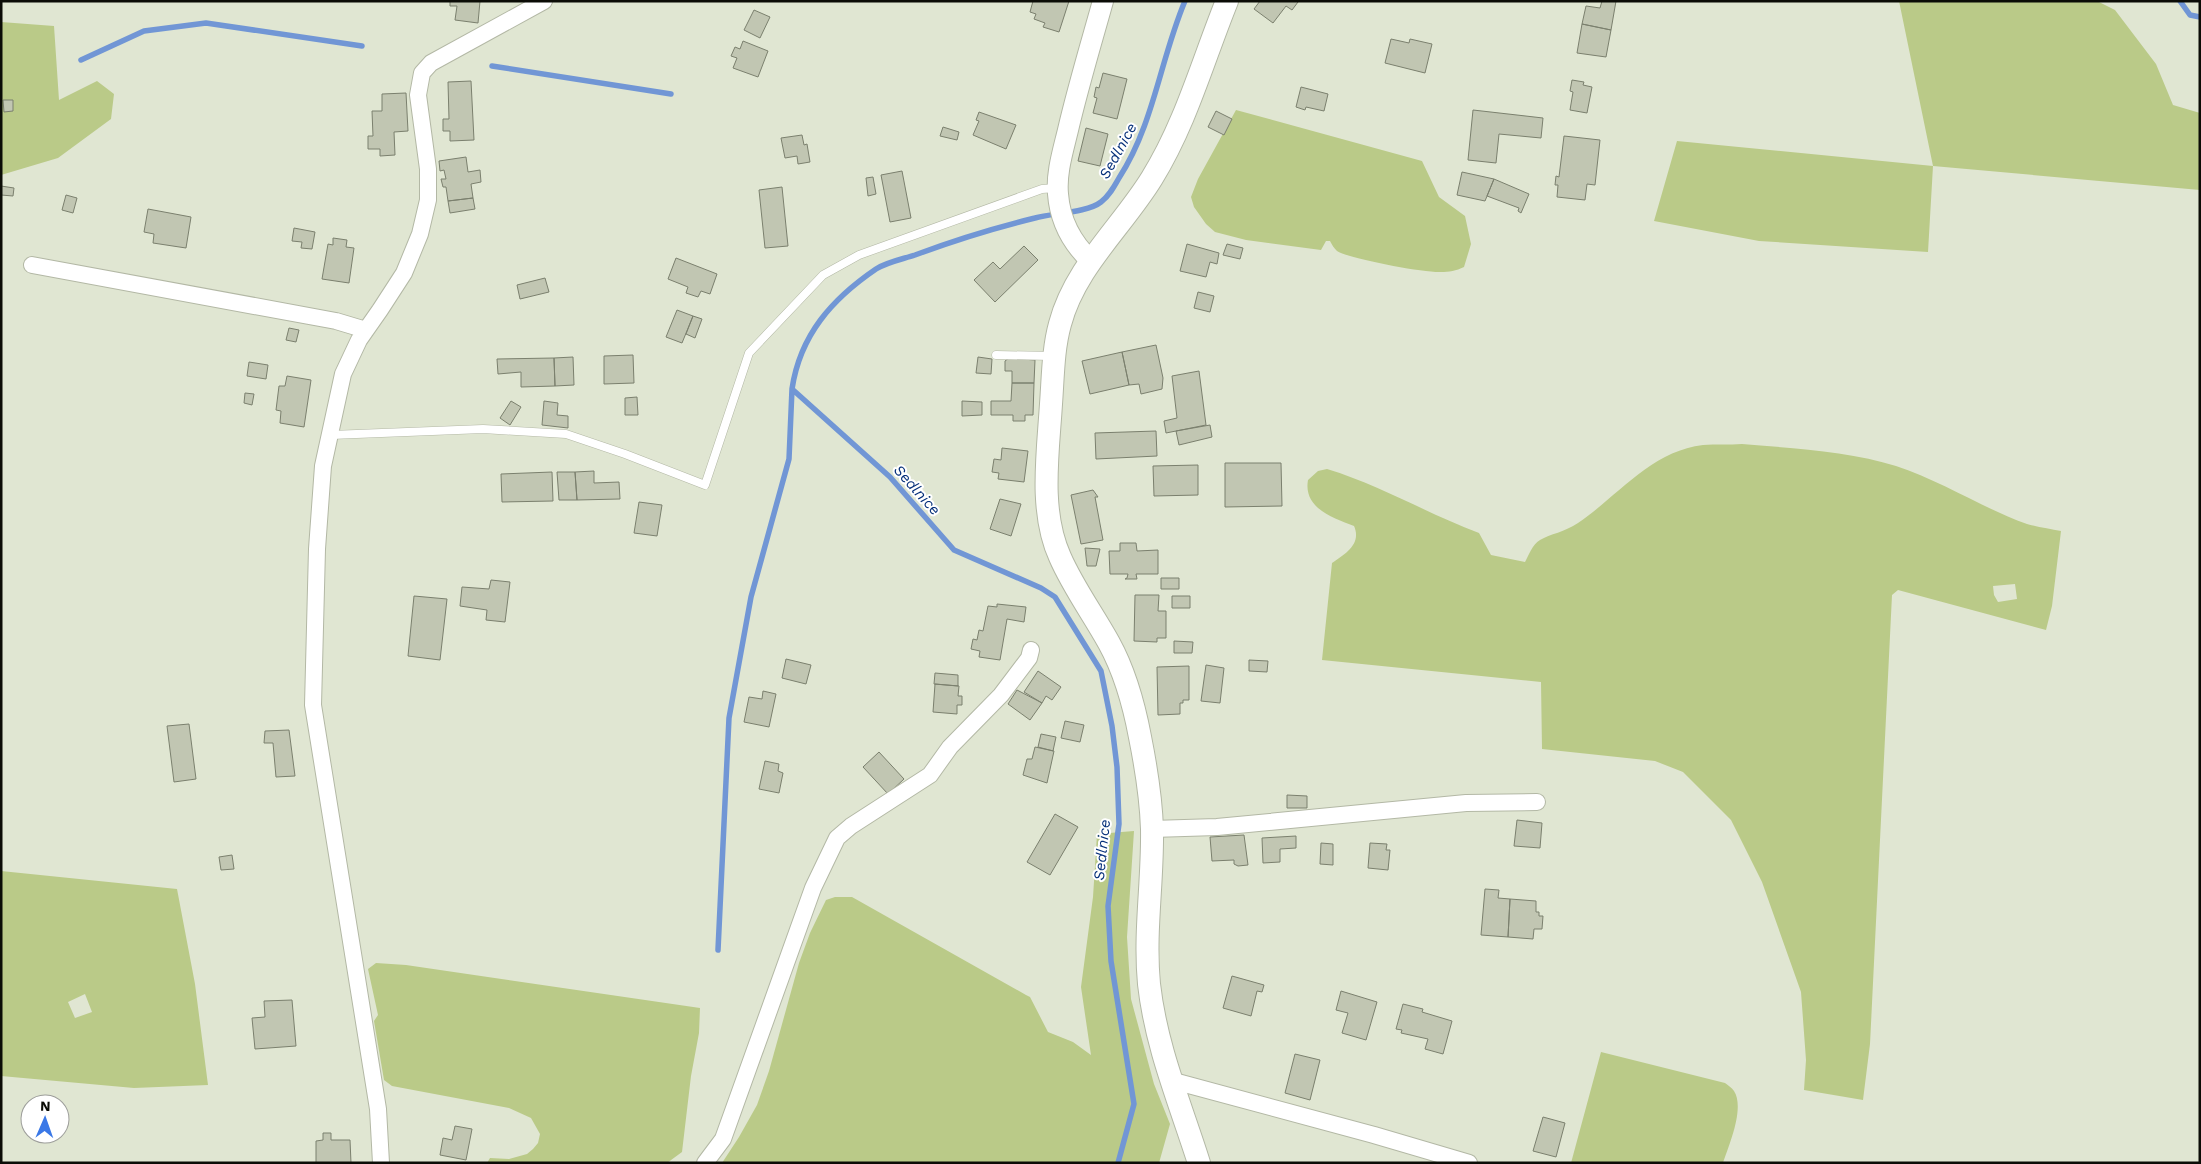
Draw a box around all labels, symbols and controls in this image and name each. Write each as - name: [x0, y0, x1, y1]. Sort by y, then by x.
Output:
- water label: Sedlnice: [1095, 120, 1141, 182]
- water label: Sedlnice: [890, 461, 944, 519]
- water label: Sedlnice: [1090, 819, 1114, 881]
- north arrow: [20, 1094, 70, 1144]
- text: N: [40, 1098, 51, 1114]

